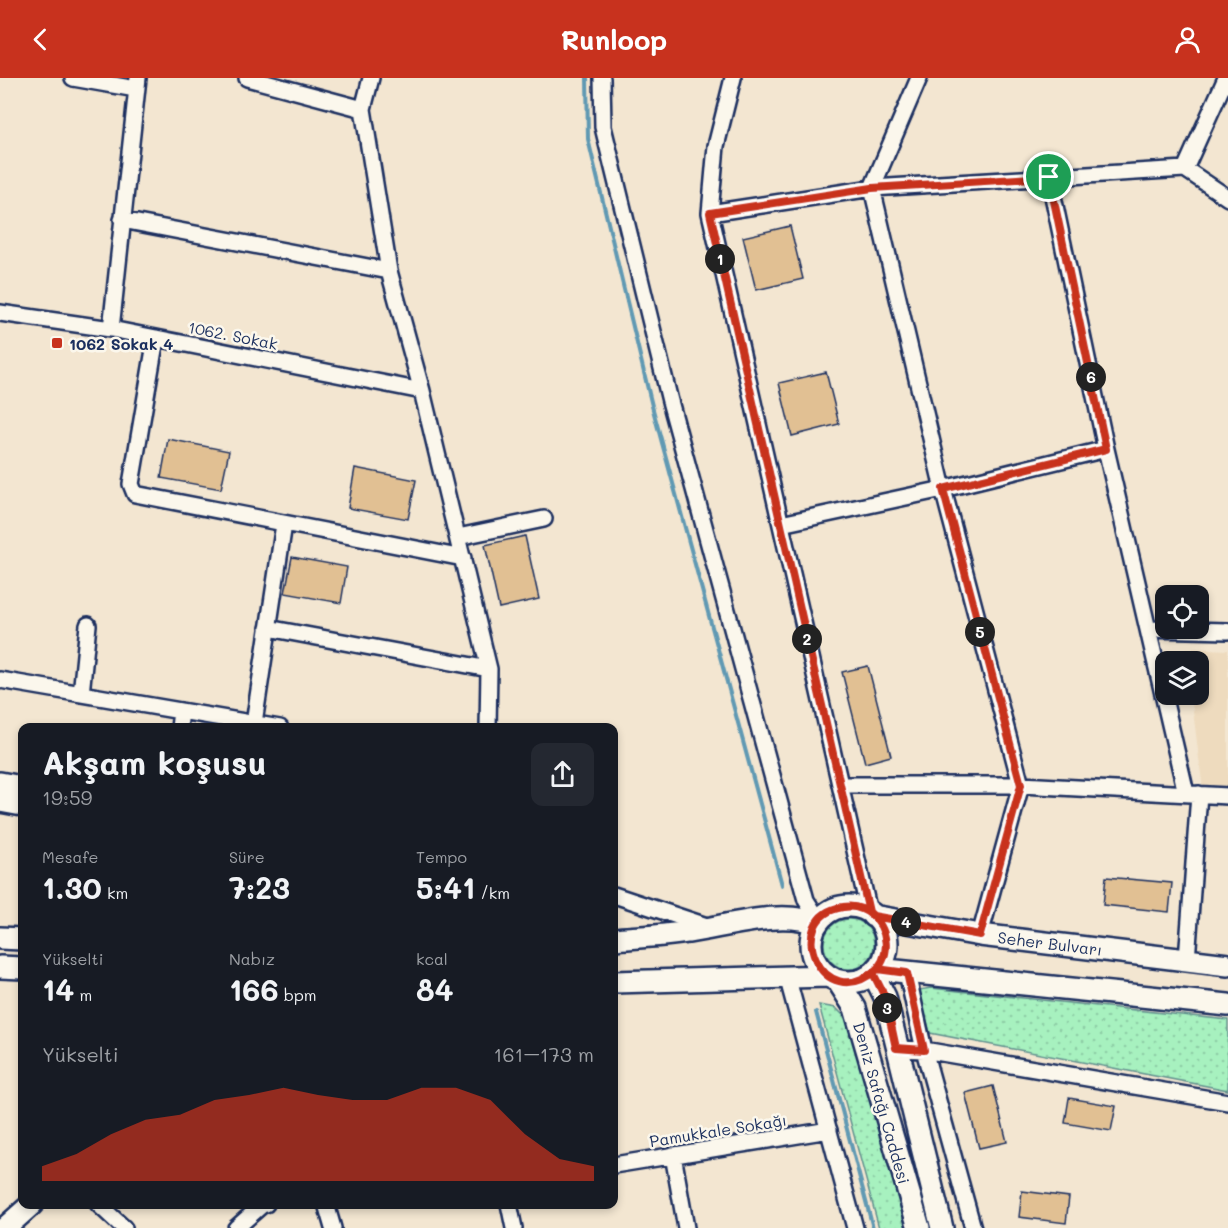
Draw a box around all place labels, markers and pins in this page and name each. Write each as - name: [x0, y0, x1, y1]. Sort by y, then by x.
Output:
- pin: [1023, 151, 1074, 202]
- pin: 1: [705, 244, 735, 274]
- place label: 1062 Sokak 4: [69, 333, 173, 354]
- marker: 1062 Sokak 4: [50, 336, 64, 350]
- pin: 6: [1076, 362, 1106, 392]
- pin: 5: [965, 617, 995, 647]
- pin: 2: [792, 624, 822, 654]
- pin: 4: [891, 907, 921, 937]
- pin: 3: [872, 993, 902, 1023]

